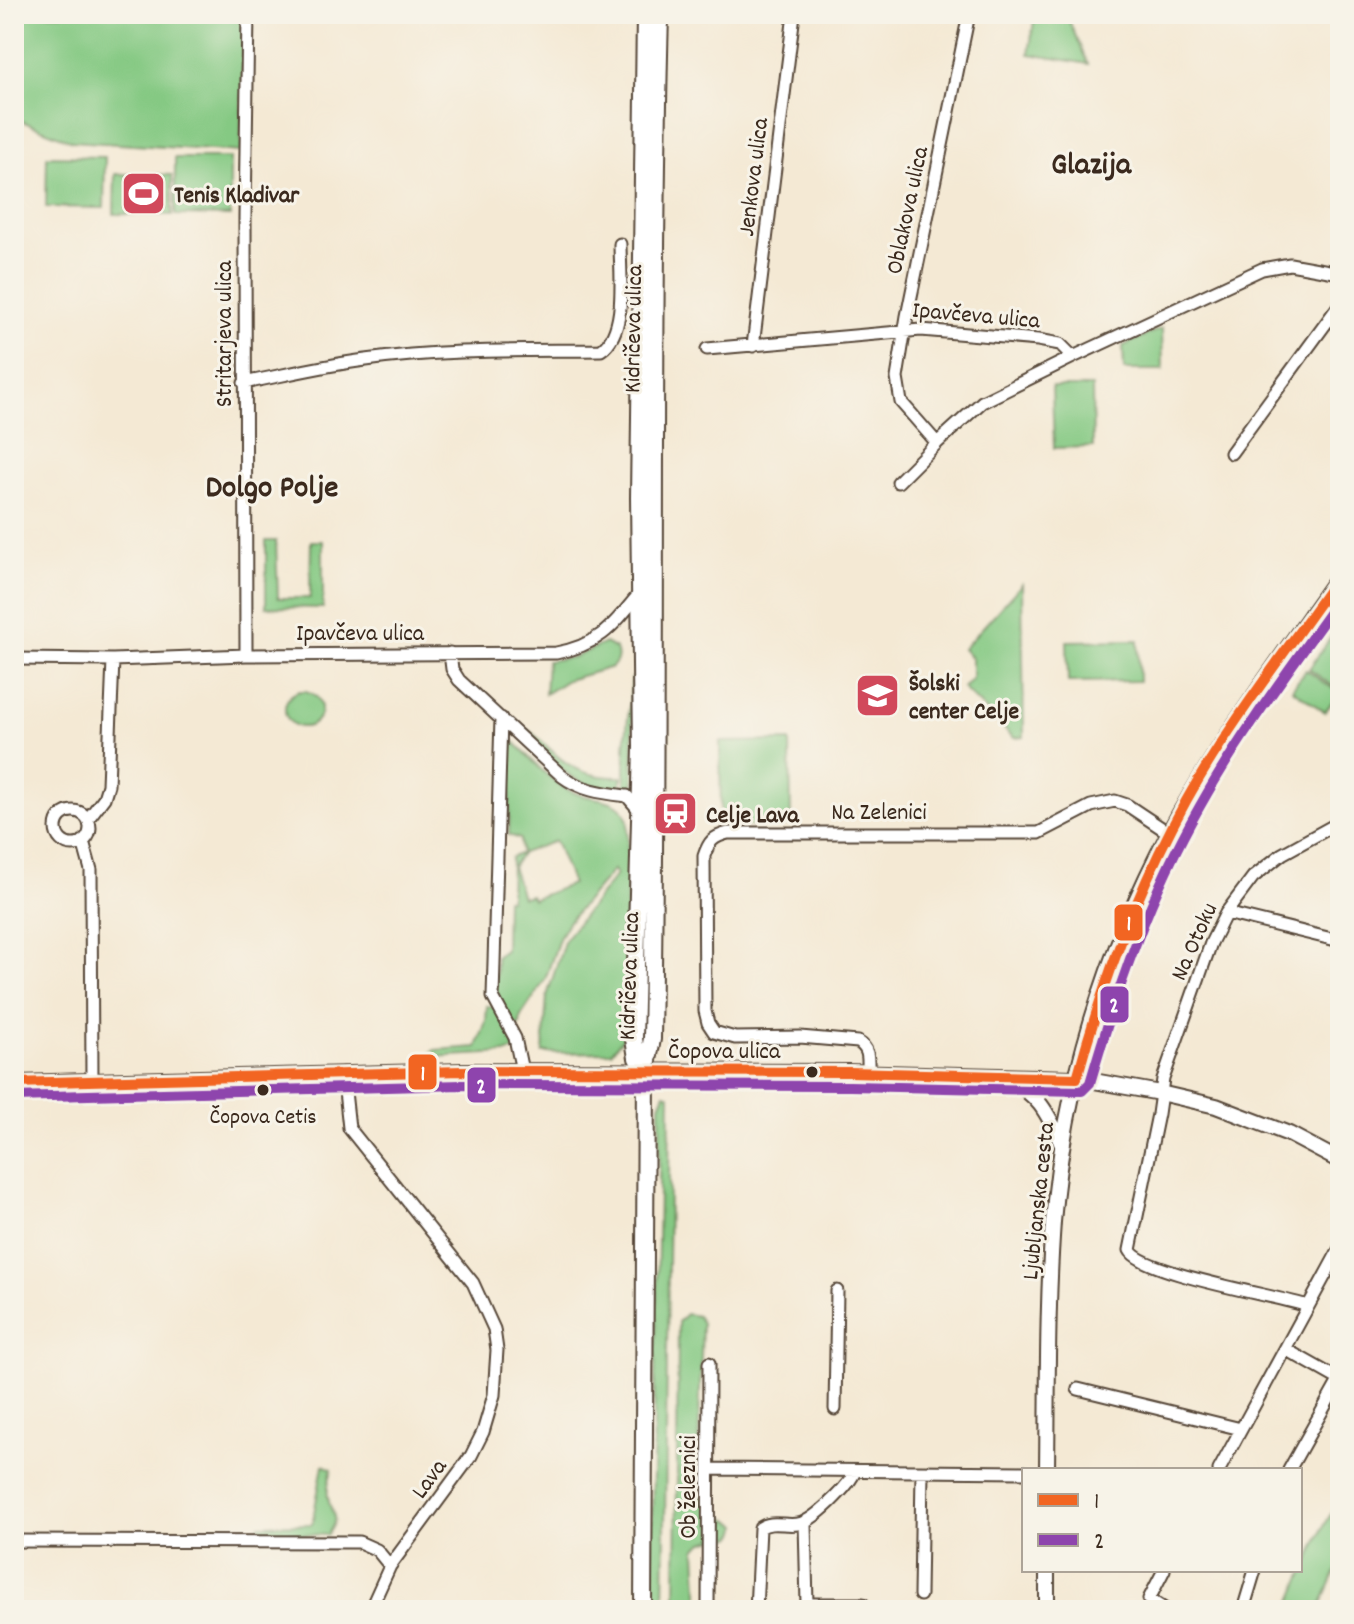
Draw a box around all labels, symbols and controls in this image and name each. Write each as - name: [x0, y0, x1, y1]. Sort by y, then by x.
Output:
- street label: Jenkova ulica: [731, 115, 779, 239]
- street label: Oblakova ulica: [879, 143, 939, 278]
- district label: Glazija: [1051, 144, 1132, 190]
- sports icon: Tenis Kladivar: [119, 170, 167, 218]
- place label: Tenis Kladivar: [174, 180, 300, 214]
- street label: Stritarjeva ulica: [209, 260, 243, 407]
- street label: Kidričeva ulica: [617, 264, 653, 394]
- street label: Ipavčeva ulica: [910, 294, 1042, 340]
- district label: Dolgo Polje: [206, 467, 338, 513]
- street label: Ipavčeva ulica: [296, 618, 425, 652]
- place label: Šolski center Celje: [909, 668, 1020, 730]
- school or university icon: Šolski center Celje: [854, 672, 902, 720]
- station icon: Celje Lava: [651, 790, 699, 838]
- street label: Na Zelenici: [831, 797, 927, 831]
- place label: Celje Lava: [706, 800, 800, 834]
- street label: Na Otoku: [1164, 898, 1228, 987]
- line badge: 1: [1113, 903, 1144, 942]
- text: 1: [1127, 910, 1131, 941]
- street label: Kidričeva ulica: [612, 911, 650, 1041]
- line badge: 2: [1099, 985, 1130, 1024]
- text: 2: [1109, 992, 1119, 1023]
- street label: Čopova ulica: [668, 1036, 781, 1070]
- line badge: 1: [407, 1053, 438, 1091]
- text: 1: [421, 1060, 425, 1091]
- unlabelled marker: [804, 1064, 820, 1080]
- line badge: 2: [466, 1066, 497, 1104]
- text: 2: [476, 1073, 486, 1104]
- marker: Čopova Cetis: [255, 1082, 271, 1098]
- place label: Čopova Cetis: [209, 1103, 317, 1134]
- street label: Ljubljanska cesta: [1015, 1120, 1065, 1282]
- street label: Ob železnici: [673, 1435, 707, 1539]
- street label: Lava: [404, 1452, 457, 1507]
- legend: [1022, 1468, 1302, 1572]
- text: 1: [1094, 1486, 1099, 1520]
- text: 2: [1094, 1526, 1105, 1560]

